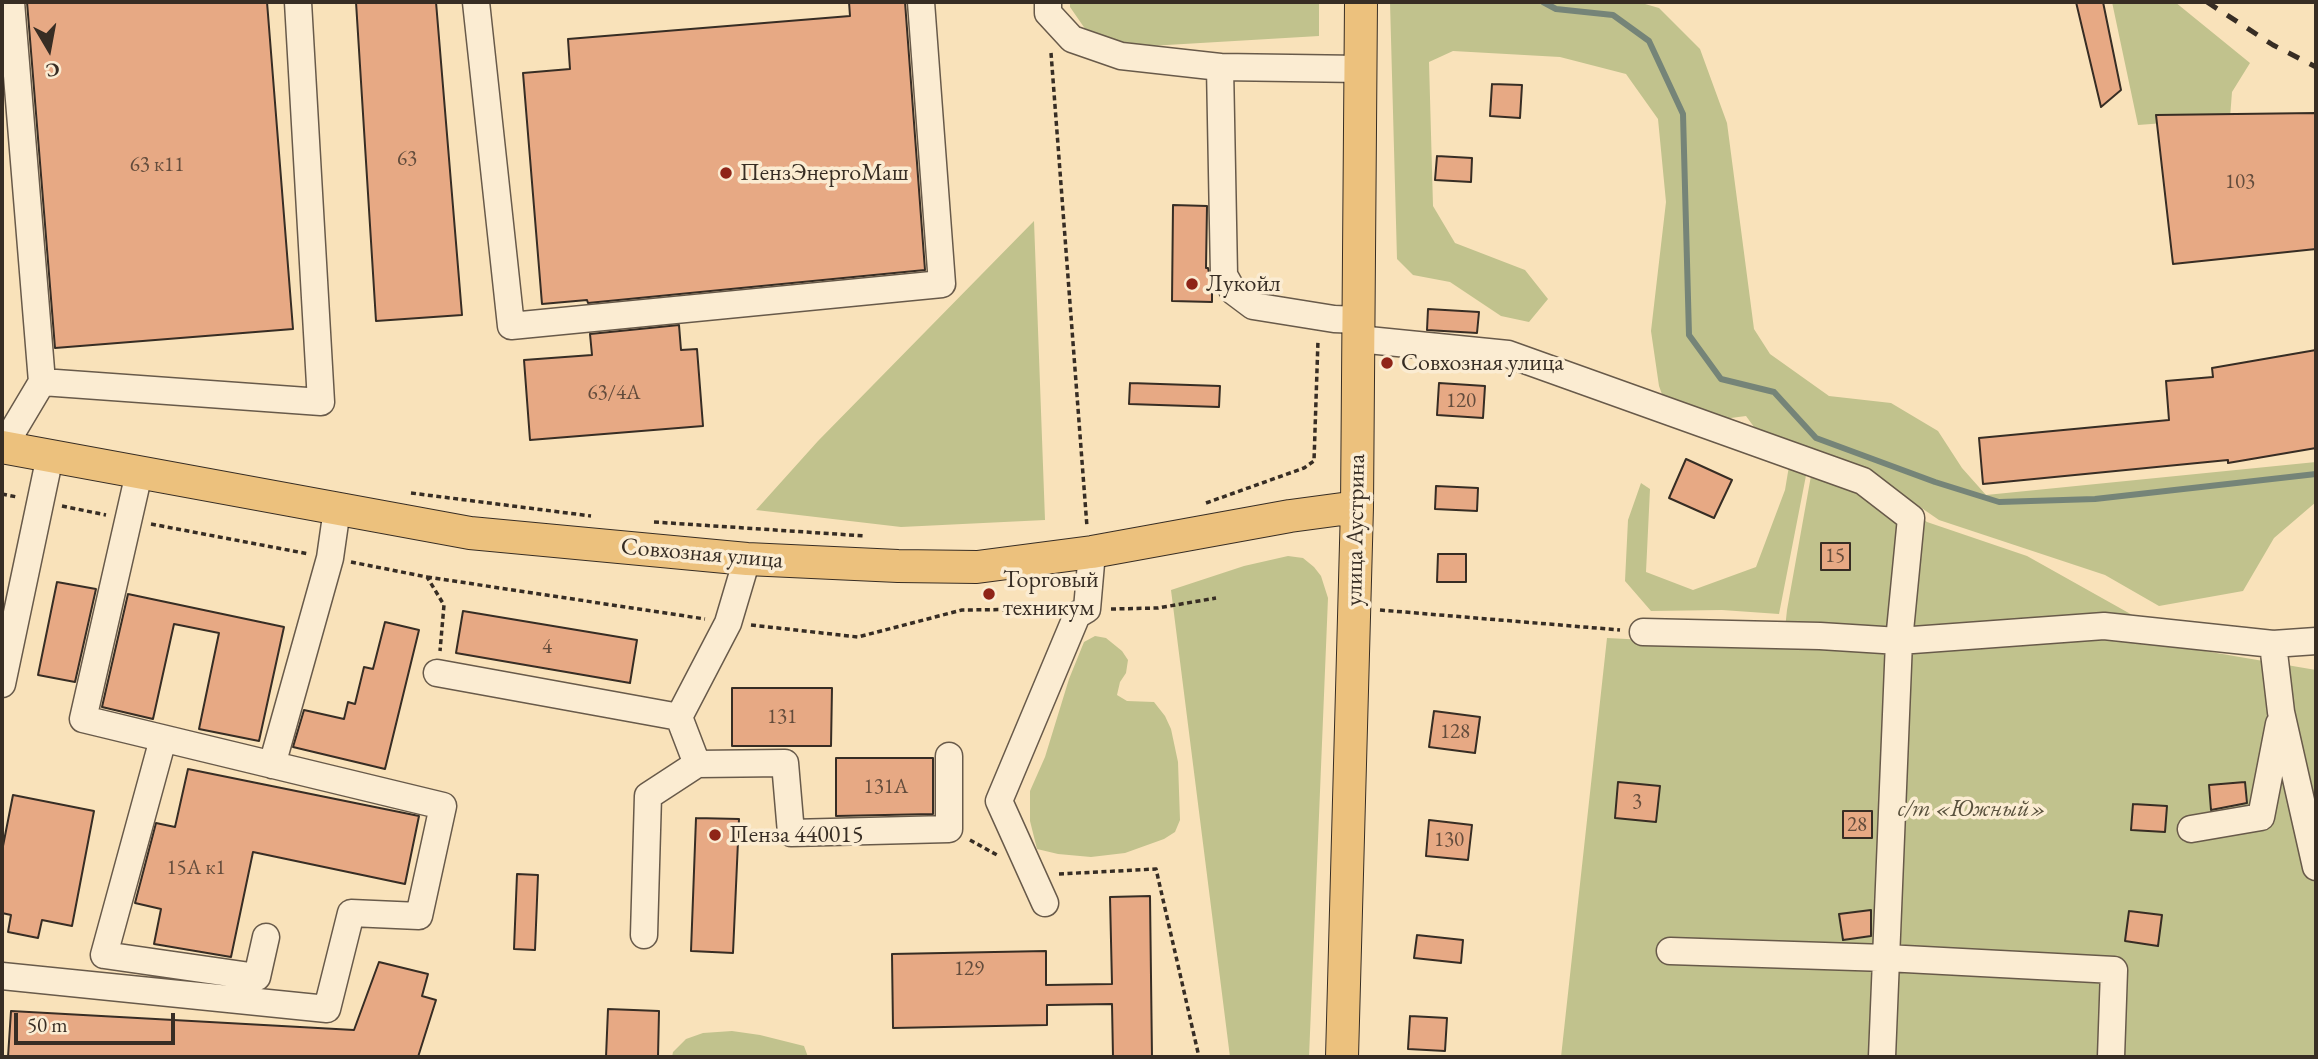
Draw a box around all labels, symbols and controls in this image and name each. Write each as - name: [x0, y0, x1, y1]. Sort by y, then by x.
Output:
- north arrow: [14, 14, 84, 84]
- text: С: [44, 57, 62, 84]
- house number: 63: [397, 146, 417, 172]
- house number: 63 к11: [130, 152, 184, 178]
- place label: ПензЭнергоМаш: [740, 159, 909, 187]
- marker: ПензЭнергоМаш: [718, 165, 734, 181]
- house number: 103: [2225, 169, 2255, 195]
- place label: Лукойл: [1206, 270, 1281, 298]
- marker: Лукойл: [1184, 276, 1200, 292]
- place label: Совхозная улица: [1401, 349, 1564, 377]
- marker: Совхозная улица: [1379, 355, 1395, 371]
- house number: 63/4А: [587, 380, 641, 406]
- house number: 120: [1446, 388, 1476, 414]
- street label: улица Аустрина: [1340, 454, 1372, 606]
- street label: Совхозная улица: [620, 533, 784, 575]
- house number: 15: [1825, 543, 1845, 569]
- place label: Торговый техникум: [1003, 566, 1099, 622]
- marker: Торговый техникум: [981, 586, 997, 602]
- house number: 4: [542, 634, 552, 660]
- house number: 131: [767, 704, 797, 730]
- house number: 128: [1440, 719, 1470, 745]
- house number: 131А: [864, 774, 908, 800]
- house number: 3: [1632, 789, 1642, 815]
- park label: с/т «Южный»: [1898, 795, 2046, 823]
- house number: 28: [1847, 812, 1867, 838]
- place label: Пенза 440015: [729, 821, 863, 849]
- marker: Пенза 440015: [707, 827, 723, 843]
- house number: 130: [1434, 827, 1464, 853]
- house number: 15А к1: [166, 855, 226, 881]
- house number: 129: [954, 956, 984, 982]
- scale bar: [18, 1000, 178, 1044]
- text: 50 m: [27, 1011, 68, 1038]

